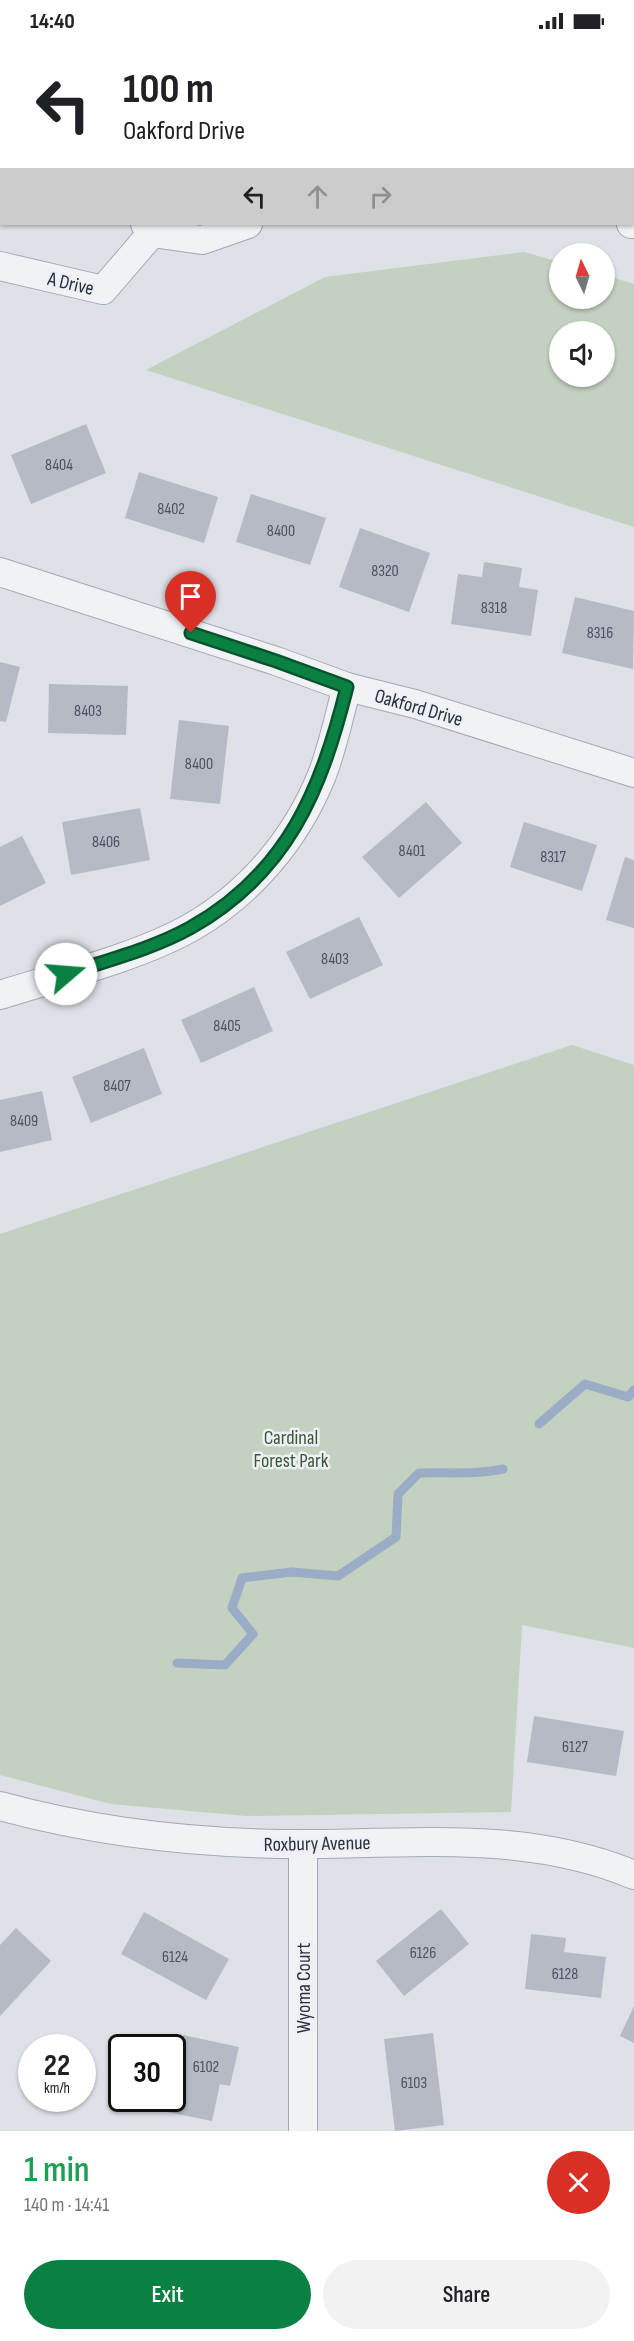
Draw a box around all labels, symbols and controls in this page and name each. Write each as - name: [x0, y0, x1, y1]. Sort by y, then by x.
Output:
- text: 14:40: [30, 8, 75, 35]
- text: 100 m: [123, 64, 214, 115]
- icon: left: [24, 66, 102, 144]
- text: Oakford Drive: [123, 115, 245, 147]
- icon: left: [238, 180, 271, 213]
- icon: ahead: [301, 180, 334, 213]
- icon: right: [364, 180, 397, 213]
- north arrow: [549, 243, 615, 309]
- map controls: [549, 243, 615, 387]
- street label: A Drive: [44, 267, 96, 301]
- button: sound: [549, 321, 615, 387]
- house number: 8404: [45, 456, 73, 475]
- house number: 8402: [157, 500, 185, 519]
- house number: 8400: [267, 522, 295, 541]
- house number: 8320: [371, 562, 399, 581]
- pin: [165, 571, 216, 633]
- icon: arrive: [174, 580, 207, 613]
- house number: 8318: [481, 599, 507, 618]
- house number: 8316: [587, 624, 613, 643]
- street label: Oakford Drive: [372, 684, 466, 732]
- house number: 8403: [74, 702, 102, 721]
- house number: 8400: [185, 755, 213, 774]
- house number: 8406: [92, 833, 120, 852]
- house number: 8401: [399, 842, 426, 861]
- house number: 8317: [540, 848, 566, 867]
- position arrow: [34, 942, 98, 1006]
- house number: 8403: [321, 950, 349, 969]
- house number: 8405: [213, 1017, 241, 1036]
- house number: 8407: [103, 1077, 131, 1096]
- house number: 8409: [10, 1112, 38, 1131]
- park label: Cardinal Forest Park: [254, 1426, 329, 1473]
- house number: 6127: [562, 1738, 588, 1757]
- street label: Roxbury Avenue: [263, 1831, 371, 1857]
- street label: Wyoma Court: [292, 1943, 316, 2033]
- house number: 6126: [410, 1944, 436, 1963]
- house number: 6124: [162, 1948, 188, 1967]
- house number: 6128: [552, 1965, 578, 1984]
- speed limit sign: 30: [108, 2034, 186, 2112]
- text: 22: [44, 2048, 70, 2084]
- house number: 6102: [193, 2058, 219, 2077]
- house number: 6103: [401, 2074, 427, 2093]
- text: km/h: [44, 2079, 70, 2098]
- text: 1 min: [24, 2149, 89, 2192]
- button: close: [547, 2151, 610, 2214]
- text: 140 m · 14:41: [24, 2193, 109, 2217]
- button: Exit: [24, 2260, 311, 2329]
- button: Share: [323, 2260, 610, 2329]

